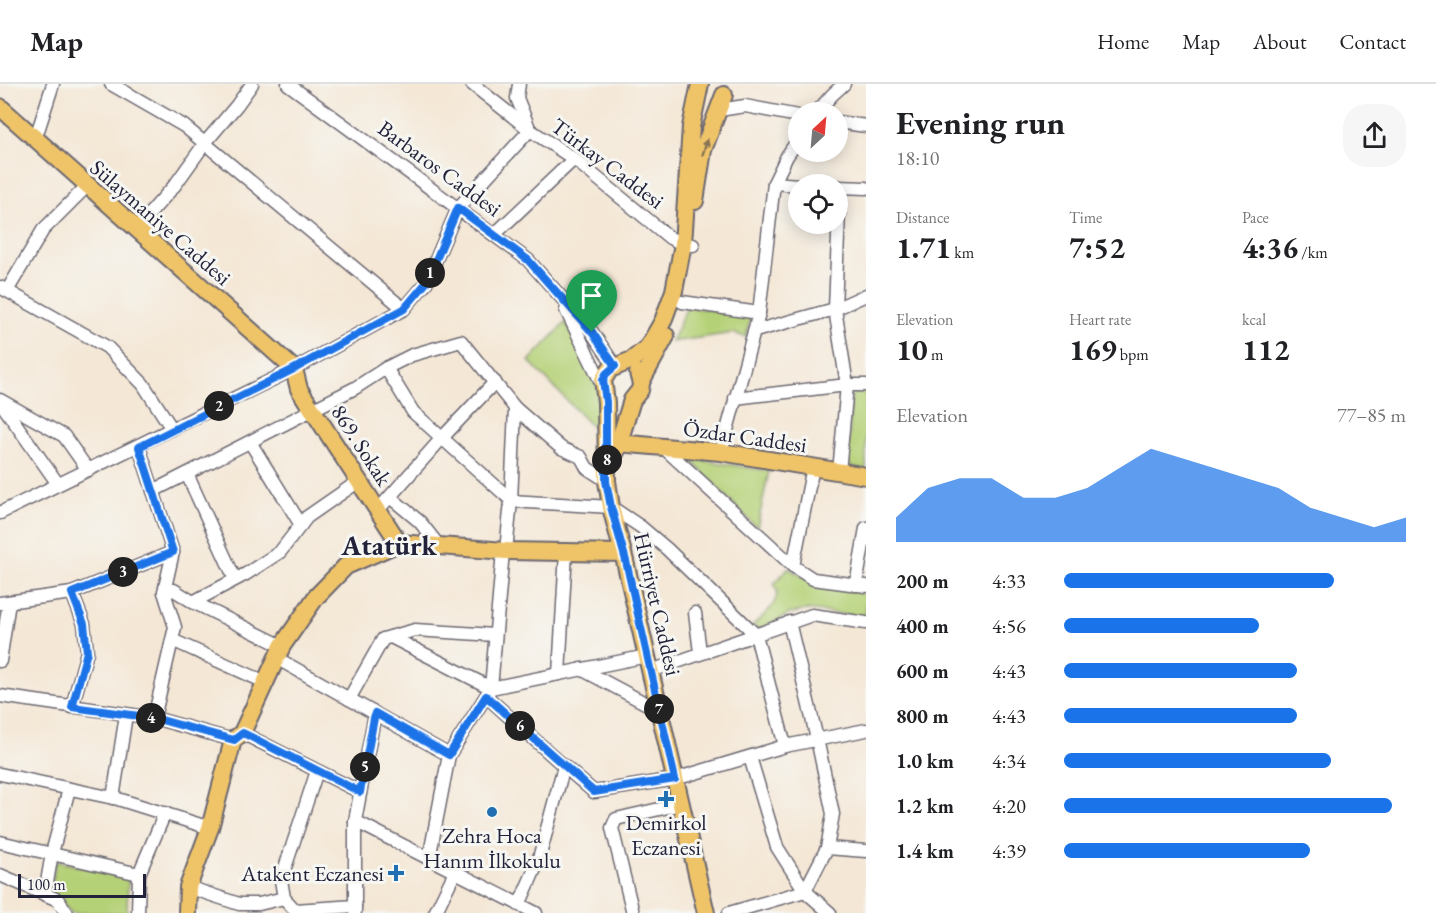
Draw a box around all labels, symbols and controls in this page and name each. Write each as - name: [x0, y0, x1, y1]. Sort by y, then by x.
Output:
- text: Map: [30, 23, 83, 59]
- text: Home: [1097, 28, 1149, 55]
- text: Map: [1182, 28, 1220, 55]
- text: About: [1253, 28, 1306, 55]
- text: Contact: [1339, 28, 1406, 55]
- text: Evening run: [896, 101, 1065, 144]
- north arrow: [788, 102, 848, 162]
- map controls: [788, 102, 848, 234]
- button: share: [1343, 104, 1406, 167]
- street label: Türkay Caddesi: [545, 111, 670, 215]
- street label: Barbaros Caddesi: [372, 114, 507, 223]
- one-way arrow: [701, 138, 710, 156]
- text: 18:10: [896, 145, 939, 171]
- street label: Sülaymaniye Caddesi: [84, 153, 237, 292]
- button: locate: [788, 174, 848, 234]
- text: Distance: [896, 207, 949, 228]
- text: Time: [1069, 207, 1102, 228]
- text: Pace: [1242, 207, 1269, 228]
- text: 1.71: [896, 228, 951, 267]
- text: 7:52: [1069, 228, 1125, 267]
- text: 4:36: [1242, 228, 1298, 267]
- text: km: [951, 242, 974, 263]
- text: /km: [1298, 242, 1328, 263]
- pin: 1: [415, 258, 445, 288]
- text: 1: [426, 262, 434, 283]
- pin: [566, 270, 617, 332]
- icon: arrive: [575, 279, 608, 312]
- text: Elevation: [896, 309, 954, 330]
- text: Heart rate: [1069, 309, 1131, 330]
- text: kcal: [1242, 309, 1266, 330]
- text: 10: [896, 330, 928, 369]
- text: 169: [1069, 330, 1117, 369]
- text: 112: [1242, 330, 1290, 369]
- text: m: [928, 344, 943, 365]
- text: bpm: [1117, 344, 1149, 365]
- pin: 2: [204, 391, 234, 421]
- text: 2: [215, 395, 223, 416]
- street label: 869. Sokak: [325, 399, 399, 492]
- text: Elevation: [896, 402, 968, 428]
- text: 77–85 m: [1337, 402, 1406, 428]
- street label: Özdar Caddesi: [681, 413, 809, 460]
- pin: 8: [592, 445, 622, 475]
- text: 8: [603, 449, 611, 470]
- district label: Atatürk: [340, 527, 438, 563]
- street label: Hürriyet Caddesi: [627, 530, 688, 679]
- pin: 3: [108, 557, 138, 587]
- text: 3: [119, 561, 127, 582]
- text: 200 m: [896, 568, 949, 594]
- text: 4:33: [992, 568, 1026, 594]
- text: 400 m: [896, 613, 949, 639]
- text: 4:56: [992, 613, 1026, 639]
- text: 600 m: [896, 658, 949, 684]
- text: 4:43: [992, 658, 1026, 684]
- pin: 7: [644, 694, 674, 724]
- text: 7: [655, 698, 663, 719]
- pin: 4: [136, 703, 166, 733]
- text: 800 m: [896, 703, 949, 729]
- text: 4:43: [992, 703, 1026, 729]
- text: 4: [147, 707, 155, 728]
- pin: 6: [505, 711, 535, 741]
- text: 6: [516, 715, 524, 736]
- text: 1.0 km: [896, 748, 954, 774]
- text: 4:34: [992, 748, 1026, 774]
- pin: 5: [350, 752, 380, 782]
- text: 5: [361, 756, 369, 777]
- marker: Demirkol Eczanesi: [659, 792, 673, 806]
- text: 1.2 km: [896, 793, 954, 819]
- text: 4:20: [992, 793, 1026, 819]
- marker: Zehra Hoca Hanım İlkokulu: [485, 805, 499, 819]
- place label: Demirkol Eczanesi: [625, 808, 707, 862]
- place label: Zehra Hoca Hanım İlkokulu: [423, 821, 561, 875]
- text: 1.4 km: [896, 838, 954, 864]
- text: 4:39: [992, 838, 1026, 864]
- place label: Atakent Eczanesi: [240, 859, 384, 888]
- marker: Atakent Eczanesi: [389, 866, 403, 880]
- scale bar: [18, 871, 146, 898]
- text: 100 m: [27, 874, 66, 895]

